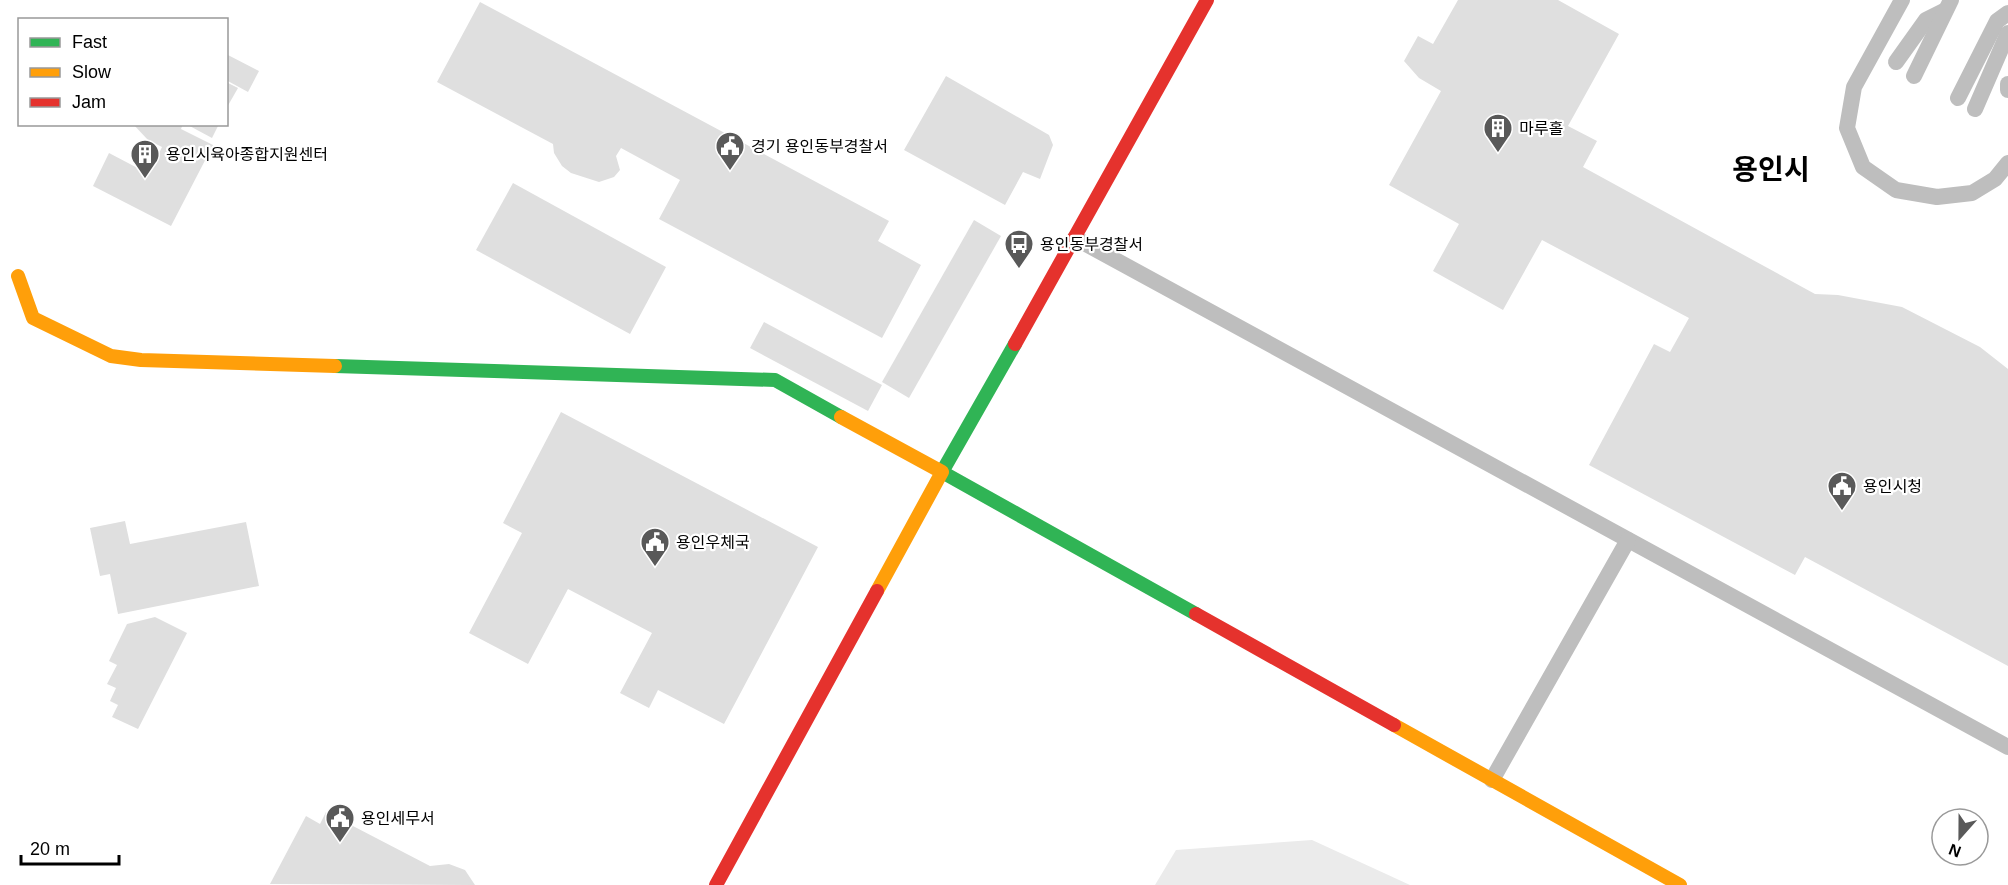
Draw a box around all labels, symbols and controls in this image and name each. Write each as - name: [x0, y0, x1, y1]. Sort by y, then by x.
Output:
- legend: [18, 18, 228, 126]
- text: Fast: [72, 32, 107, 52]
- text: Slow: [72, 62, 112, 82]
- text: Jam: [72, 92, 106, 112]
- building icon: 마루홀: [1482, 112, 1514, 154]
- place label: 마루홀: [1519, 120, 1563, 137]
- public building icon: 경기 용인동부경찰서: [714, 130, 746, 172]
- building icon: 용인시육아종합지원센터: [129, 138, 161, 180]
- place label: 경기 용인동부경찰서: [751, 138, 888, 155]
- place label: 용인시육아종합지원센터: [166, 146, 328, 163]
- district label: 용인시: [1732, 154, 1810, 185]
- bus stop icon: 용인동부경찰서: [1003, 228, 1035, 270]
- place label: 용인동부경찰서: [1040, 236, 1143, 253]
- public building icon: 용인시청: [1826, 470, 1858, 512]
- place label: 용인시청: [1863, 478, 1922, 495]
- public building icon: 용인우체국: [639, 526, 671, 568]
- place label: 용인우체국: [676, 534, 750, 551]
- public building icon: 용인세무서: [324, 802, 356, 844]
- north arrow: [1930, 807, 1990, 867]
- place label: 용인세무서: [361, 810, 435, 827]
- scale bar: [21, 828, 118, 866]
- text: 20 m: [30, 839, 70, 859]
- text: N: [1946, 841, 1963, 861]

